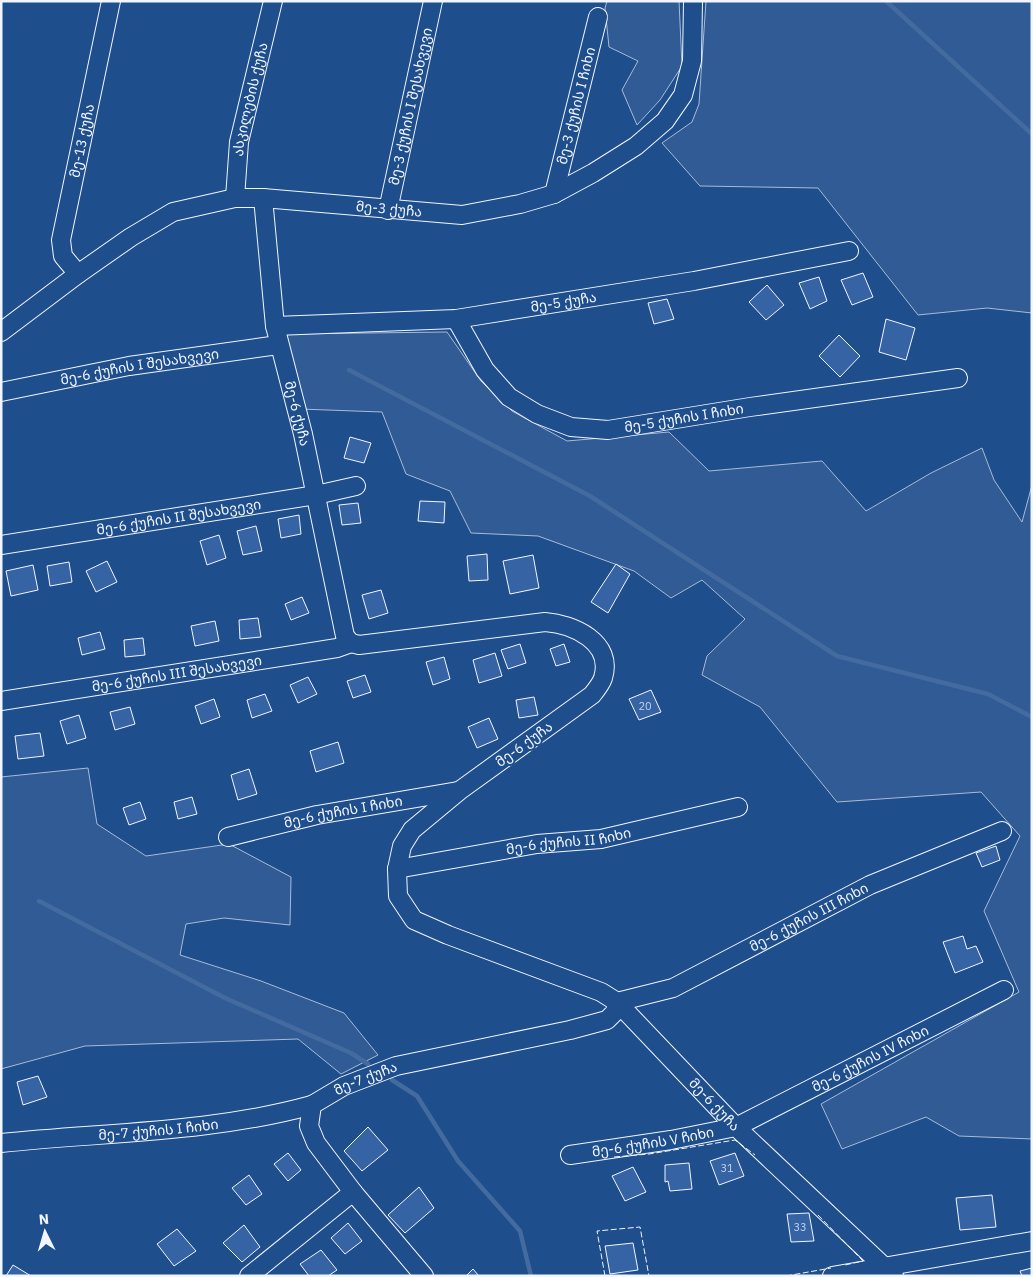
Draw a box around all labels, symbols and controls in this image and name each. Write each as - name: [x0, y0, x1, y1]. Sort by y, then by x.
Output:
- street label: მე-3 ქუჩის I შესახვევი: [385, 26, 436, 187]
- street label: ასკილების ქუჩა: [229, 41, 272, 157]
- street label: მე-3 ქუჩის I ჩიხი: [553, 45, 599, 166]
- street label: მე-13 ქუჩა: [65, 102, 98, 179]
- street label: მე-3 ქუჩა: [355, 197, 423, 221]
- street label: მე-5 ქუჩა: [529, 288, 598, 316]
- street label: მე-6 ქუჩის I შესახვევი: [59, 344, 220, 389]
- street label: მე-6 ქუჩა: [281, 379, 314, 448]
- street label: მე-5 ქუჩის I ჩიხი: [623, 399, 745, 436]
- street label: მე-6 ქუჩის II შესახვევი: [95, 495, 262, 539]
- street label: მე-6 ქუჩის III შესახვევი: [90, 651, 263, 696]
- house number: 20: [638, 699, 652, 713]
- street label: მე-6 ქუჩა: [492, 717, 556, 771]
- street label: მე-6 ქუჩის I ჩიხი: [282, 792, 404, 832]
- street label: მე-6 ქუჩის II ჩიხი: [505, 823, 633, 858]
- street label: მე-6 ქუჩის III ჩიხი: [746, 878, 871, 955]
- street label: მე-6 ქუჩის IV ჩიხი: [809, 1021, 932, 1096]
- street label: მე-7 ქუჩა: [330, 1057, 400, 1099]
- street label: მე-6 ქუჩა: [685, 1074, 744, 1135]
- street label: მე-7 ქუჩის I ჩიხი: [98, 1115, 220, 1144]
- street label: მე-6 ქუჩის V ჩიხი: [591, 1123, 716, 1161]
- house number: 31: [720, 1161, 734, 1175]
- north arrow: [20, 1207, 70, 1257]
- text: N: [38, 1210, 50, 1228]
- house number: 33: [793, 1220, 807, 1234]

